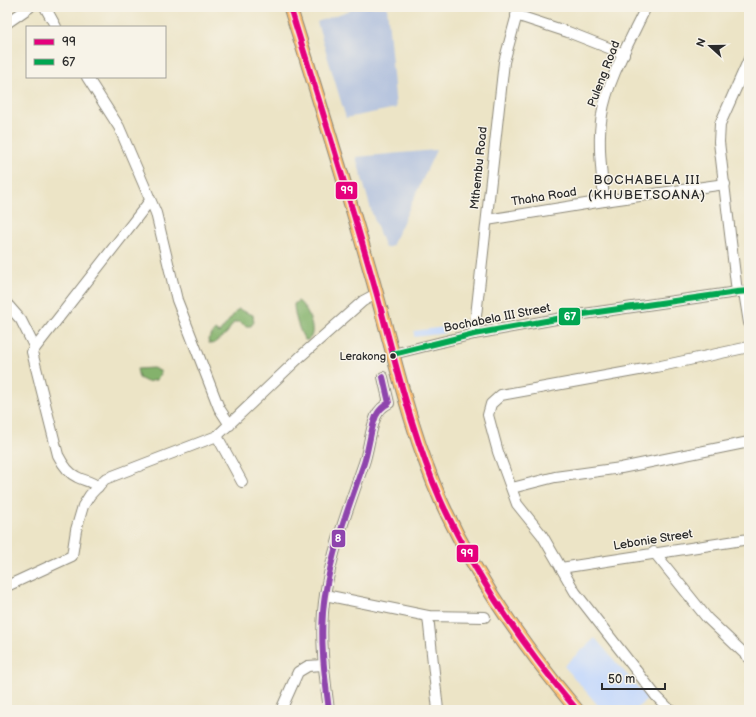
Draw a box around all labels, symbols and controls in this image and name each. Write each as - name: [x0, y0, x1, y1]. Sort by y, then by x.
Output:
- legend: [26, 26, 166, 78]
- north arrow: [690, 26, 730, 66]
- text: 99: [62, 35, 76, 50]
- text: N: [694, 36, 709, 49]
- street label: Puleng Road: [584, 39, 624, 109]
- text: 67: [62, 55, 75, 70]
- street label: Mthembu Road: [467, 126, 491, 210]
- district label: BOCHABELA III (KHUBETSOANA): [588, 172, 706, 203]
- line badge: 99: [335, 181, 358, 200]
- text: 99: [341, 184, 353, 197]
- street label: Thaha Road: [510, 184, 578, 210]
- street label: Bochabela III Street: [442, 300, 552, 336]
- line badge: 67: [558, 307, 581, 326]
- text: 67: [564, 310, 576, 323]
- place label: Lerakong: [340, 350, 386, 363]
- marker: Lerakong: [388, 351, 398, 361]
- street label: Lebonie Street: [612, 526, 694, 554]
- line badge: 8: [331, 529, 346, 548]
- text: 8: [335, 532, 342, 545]
- line badge: 99: [456, 544, 479, 563]
- text: 99: [461, 547, 473, 560]
- scale bar: [602, 665, 665, 691]
- text: 50 m: [608, 672, 635, 687]

